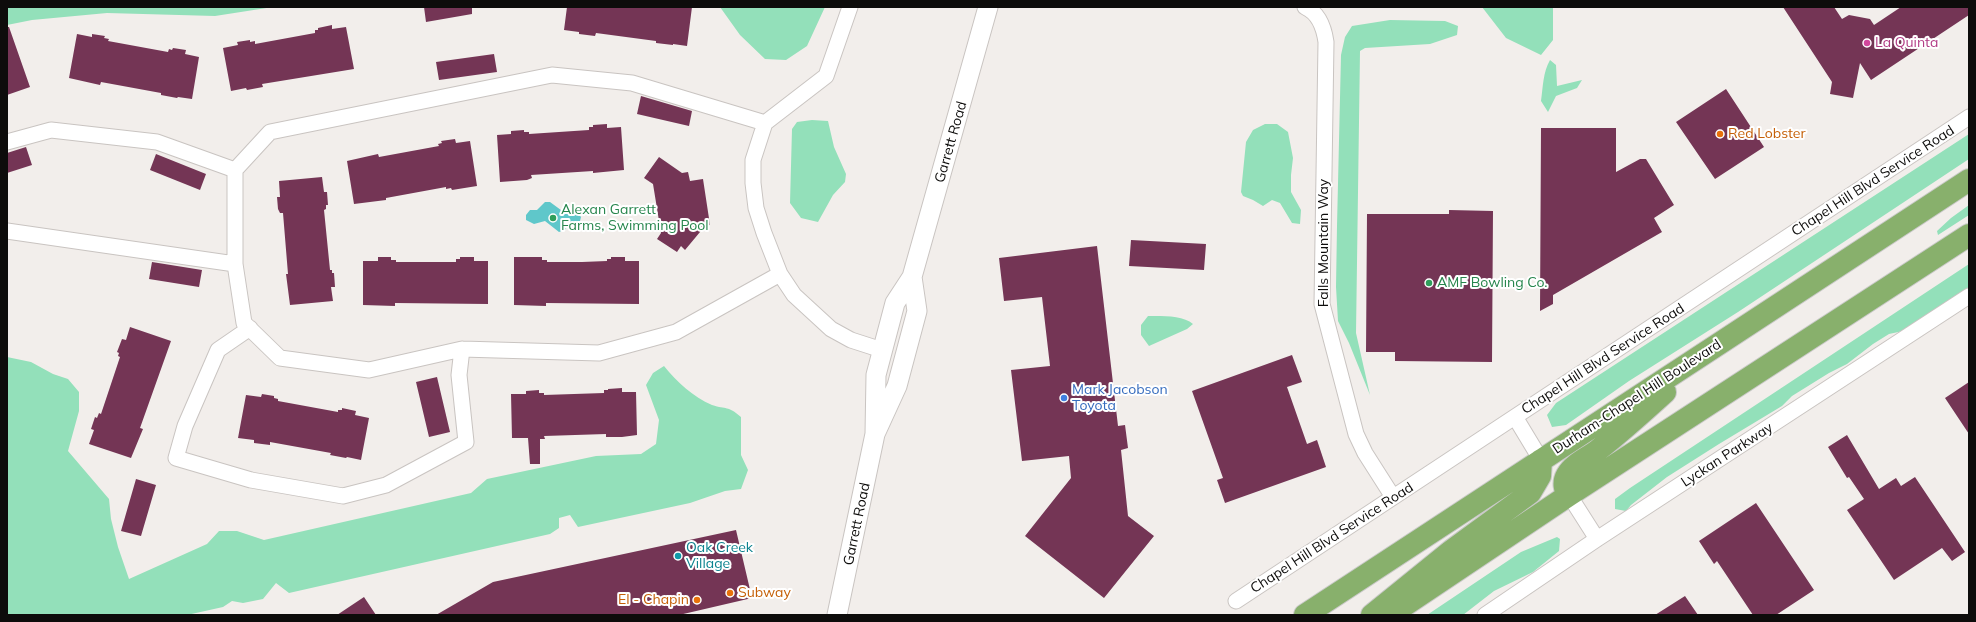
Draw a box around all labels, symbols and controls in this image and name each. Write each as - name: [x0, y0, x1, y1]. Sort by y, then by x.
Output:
- place label: La Quinta: [1875, 35, 1938, 51]
- marker: La Quinta: [1862, 38, 1872, 48]
- street label: Garrett Road: [931, 99, 971, 185]
- street label: Chapel Hill Blvd Service Road: [1788, 122, 1958, 240]
- place label: Red Lobster: [1728, 126, 1806, 142]
- marker: Red Lobster: [1715, 129, 1725, 139]
- street label: Falls Mountain Way: [1316, 179, 1332, 307]
- place label: Alexan Garrett Farms, Swimming Pool: [561, 202, 709, 234]
- marker: Alexan Garrett Farms, Swimming Pool: [548, 213, 558, 223]
- place label: AMF Bowling Co.: [1437, 275, 1547, 291]
- marker: AMF Bowling Co.: [1424, 278, 1434, 288]
- street label: Chapel Hill Blvd Service Road: [1518, 300, 1688, 418]
- street label: Durham-Chapel Hill Boulevard: [1550, 336, 1724, 458]
- place label: Mark Jacobson Toyota: [1072, 382, 1168, 414]
- marker: Mark Jacobson Toyota: [1059, 393, 1069, 403]
- street label: Lyckan Parkway: [1678, 419, 1776, 491]
- street label: Chapel Hill Blvd Service Road: [1247, 479, 1417, 597]
- street label: Garrett Road: [840, 481, 874, 567]
- place label: Oak Creek Village: [686, 540, 753, 572]
- marker: Oak Creek Village: [673, 551, 683, 561]
- place label: Subway: [738, 585, 791, 601]
- marker: Subway: [725, 588, 735, 598]
- place label: El - Chapin: [618, 592, 689, 608]
- marker: El - Chapin: [692, 595, 702, 605]

